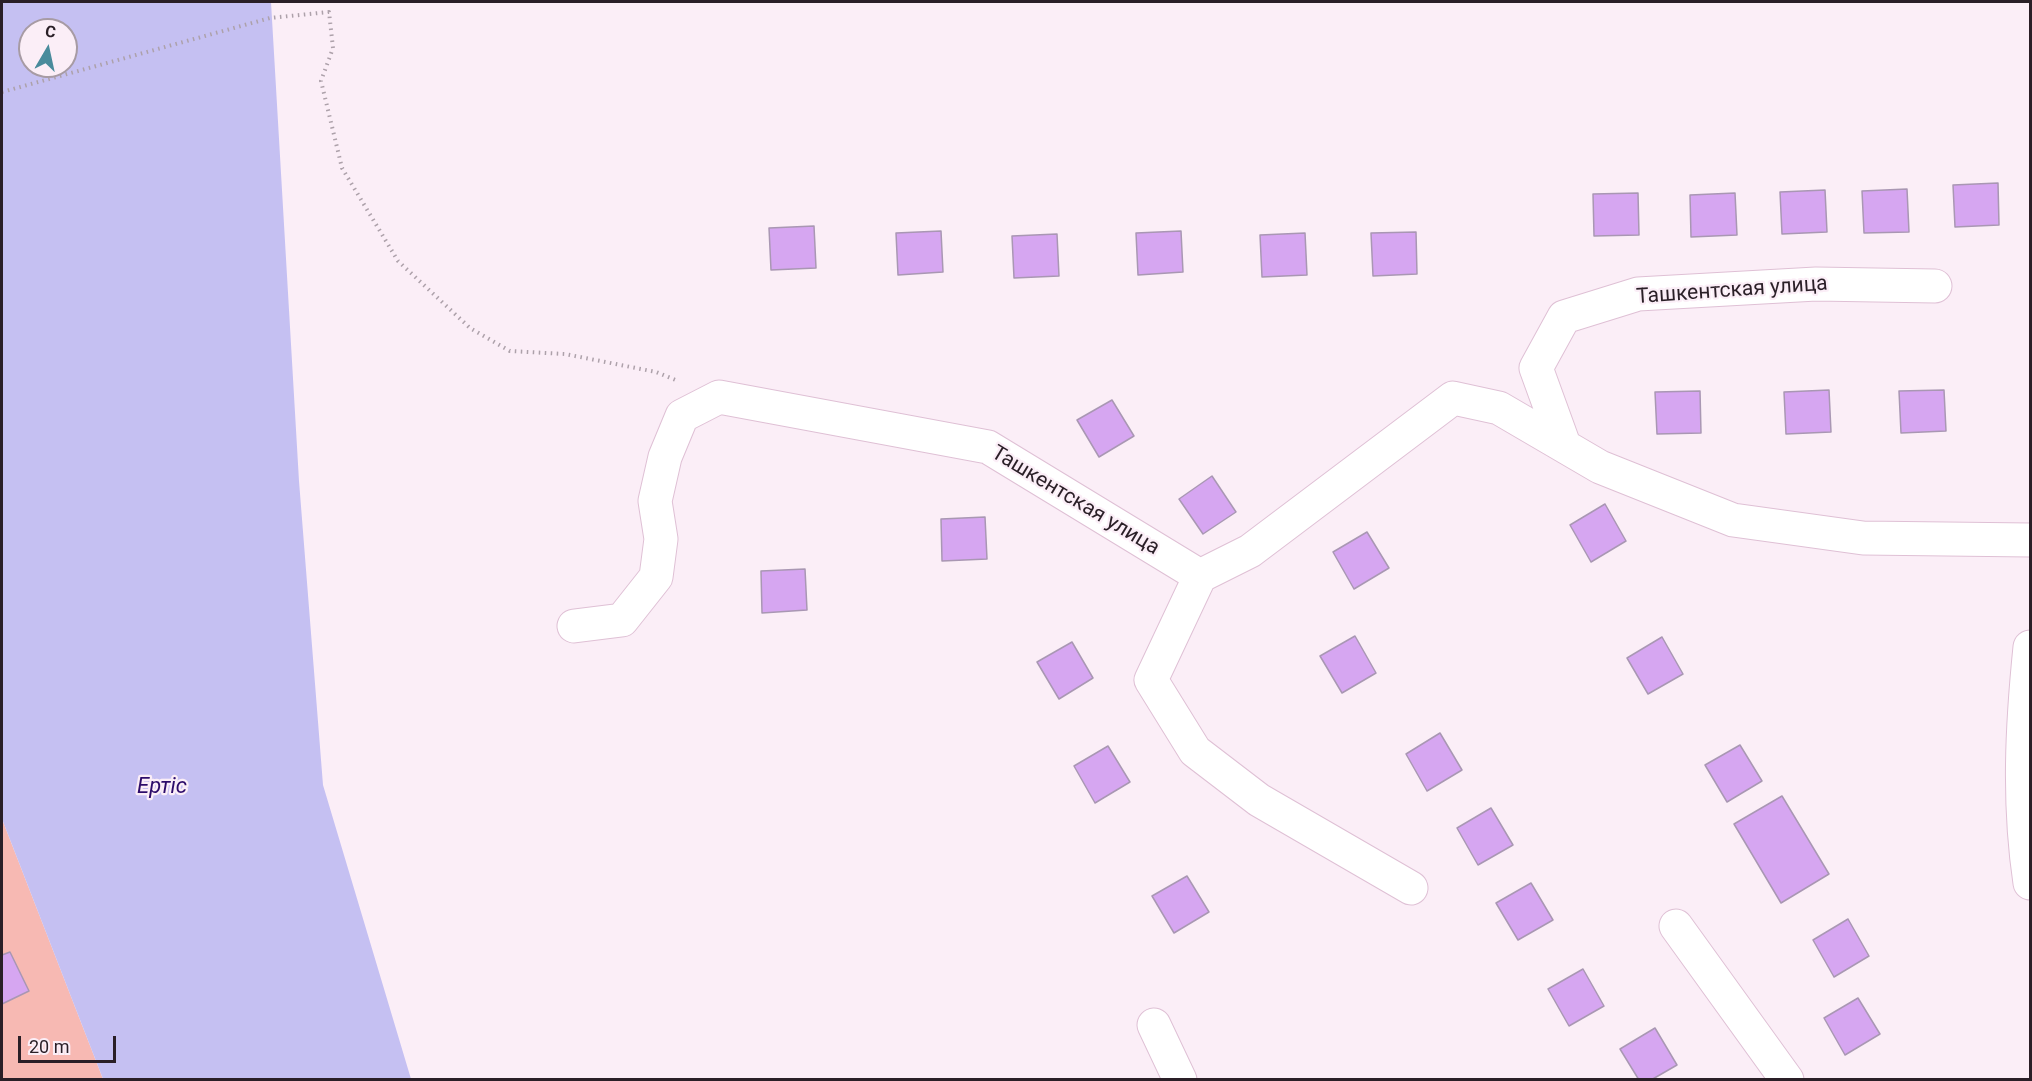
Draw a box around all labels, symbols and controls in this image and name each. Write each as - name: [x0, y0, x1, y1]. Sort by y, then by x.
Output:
- north arrow: [18, 18, 78, 78]
- text: С: [44, 22, 57, 42]
- street label: Ташкентская улица: [1636, 272, 1828, 310]
- street label: Ташкентская улица: [986, 441, 1164, 561]
- water label: Ертіс: [137, 774, 187, 800]
- scale bar: [21, 1024, 118, 1062]
- text: 20 m: [29, 1036, 69, 1057]

